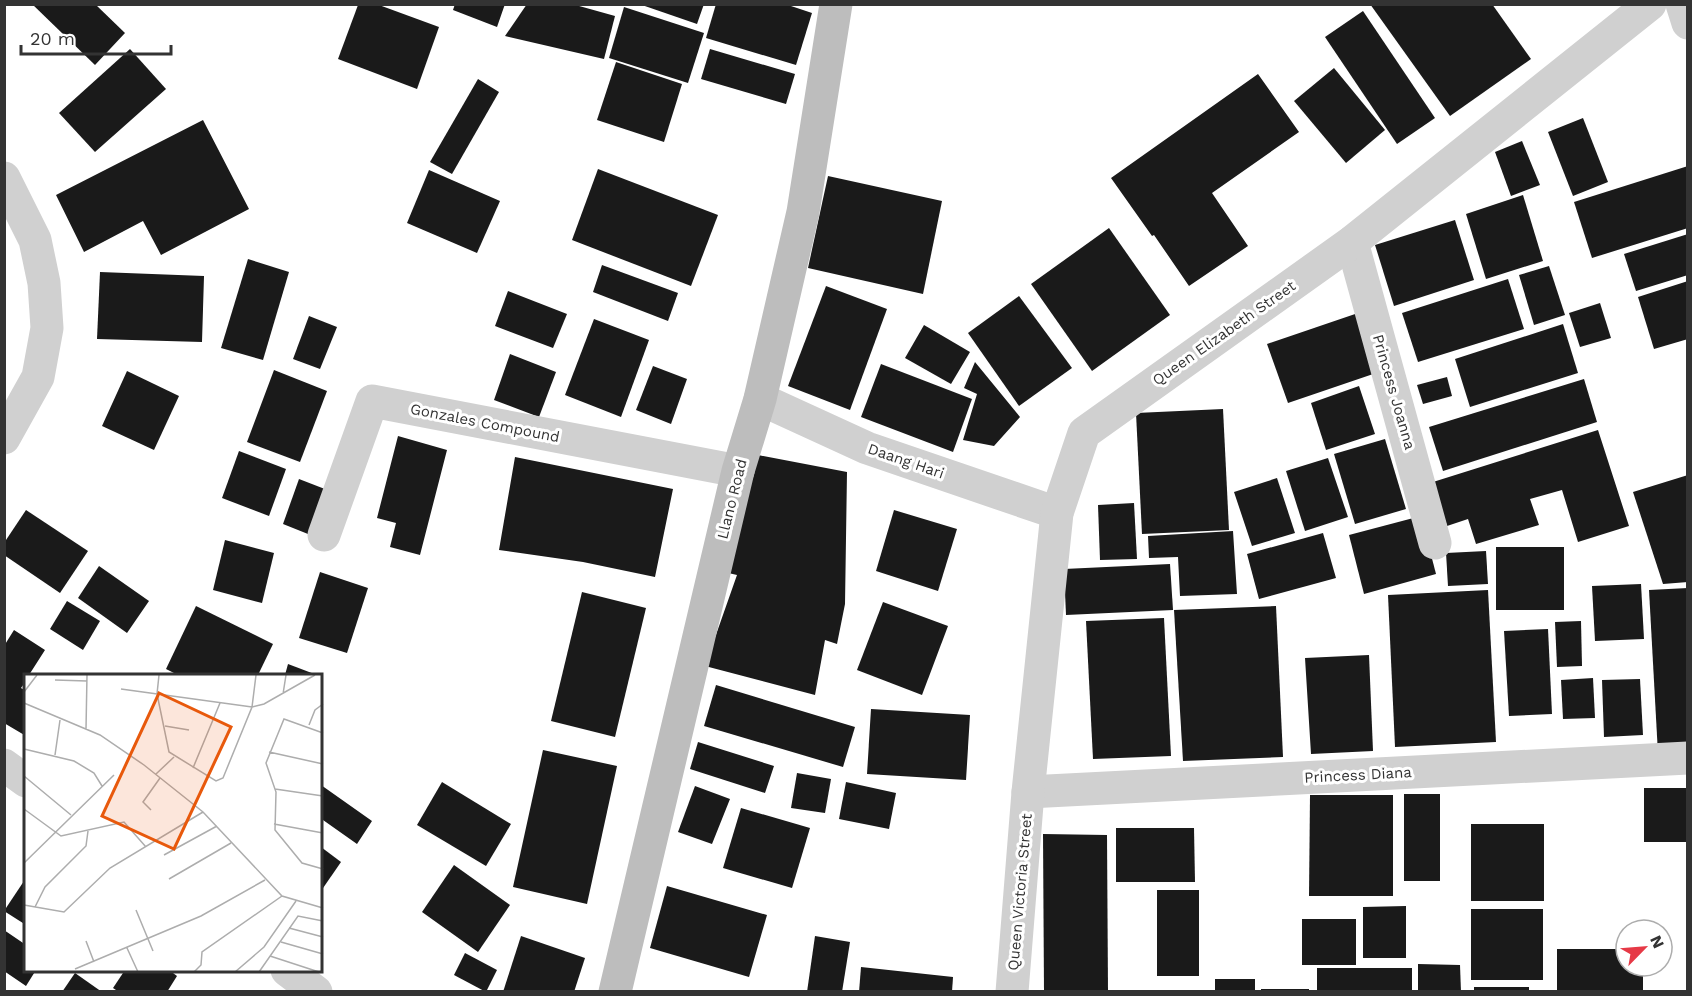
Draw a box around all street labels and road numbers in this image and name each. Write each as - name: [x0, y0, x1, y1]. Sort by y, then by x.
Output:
- street label: Queen Elizabeth Street: [1149, 276, 1300, 389]
- street label: Princess Joanna: [1369, 332, 1419, 452]
- street label: Gonzales Compound: [409, 400, 561, 446]
- street label: Daang Hari: [865, 440, 947, 482]
- street label: Llano Road: [713, 457, 751, 541]
- street label: Princess Diana: [1304, 763, 1413, 787]
- street label: Queen Victoria Street: [1004, 812, 1036, 971]

